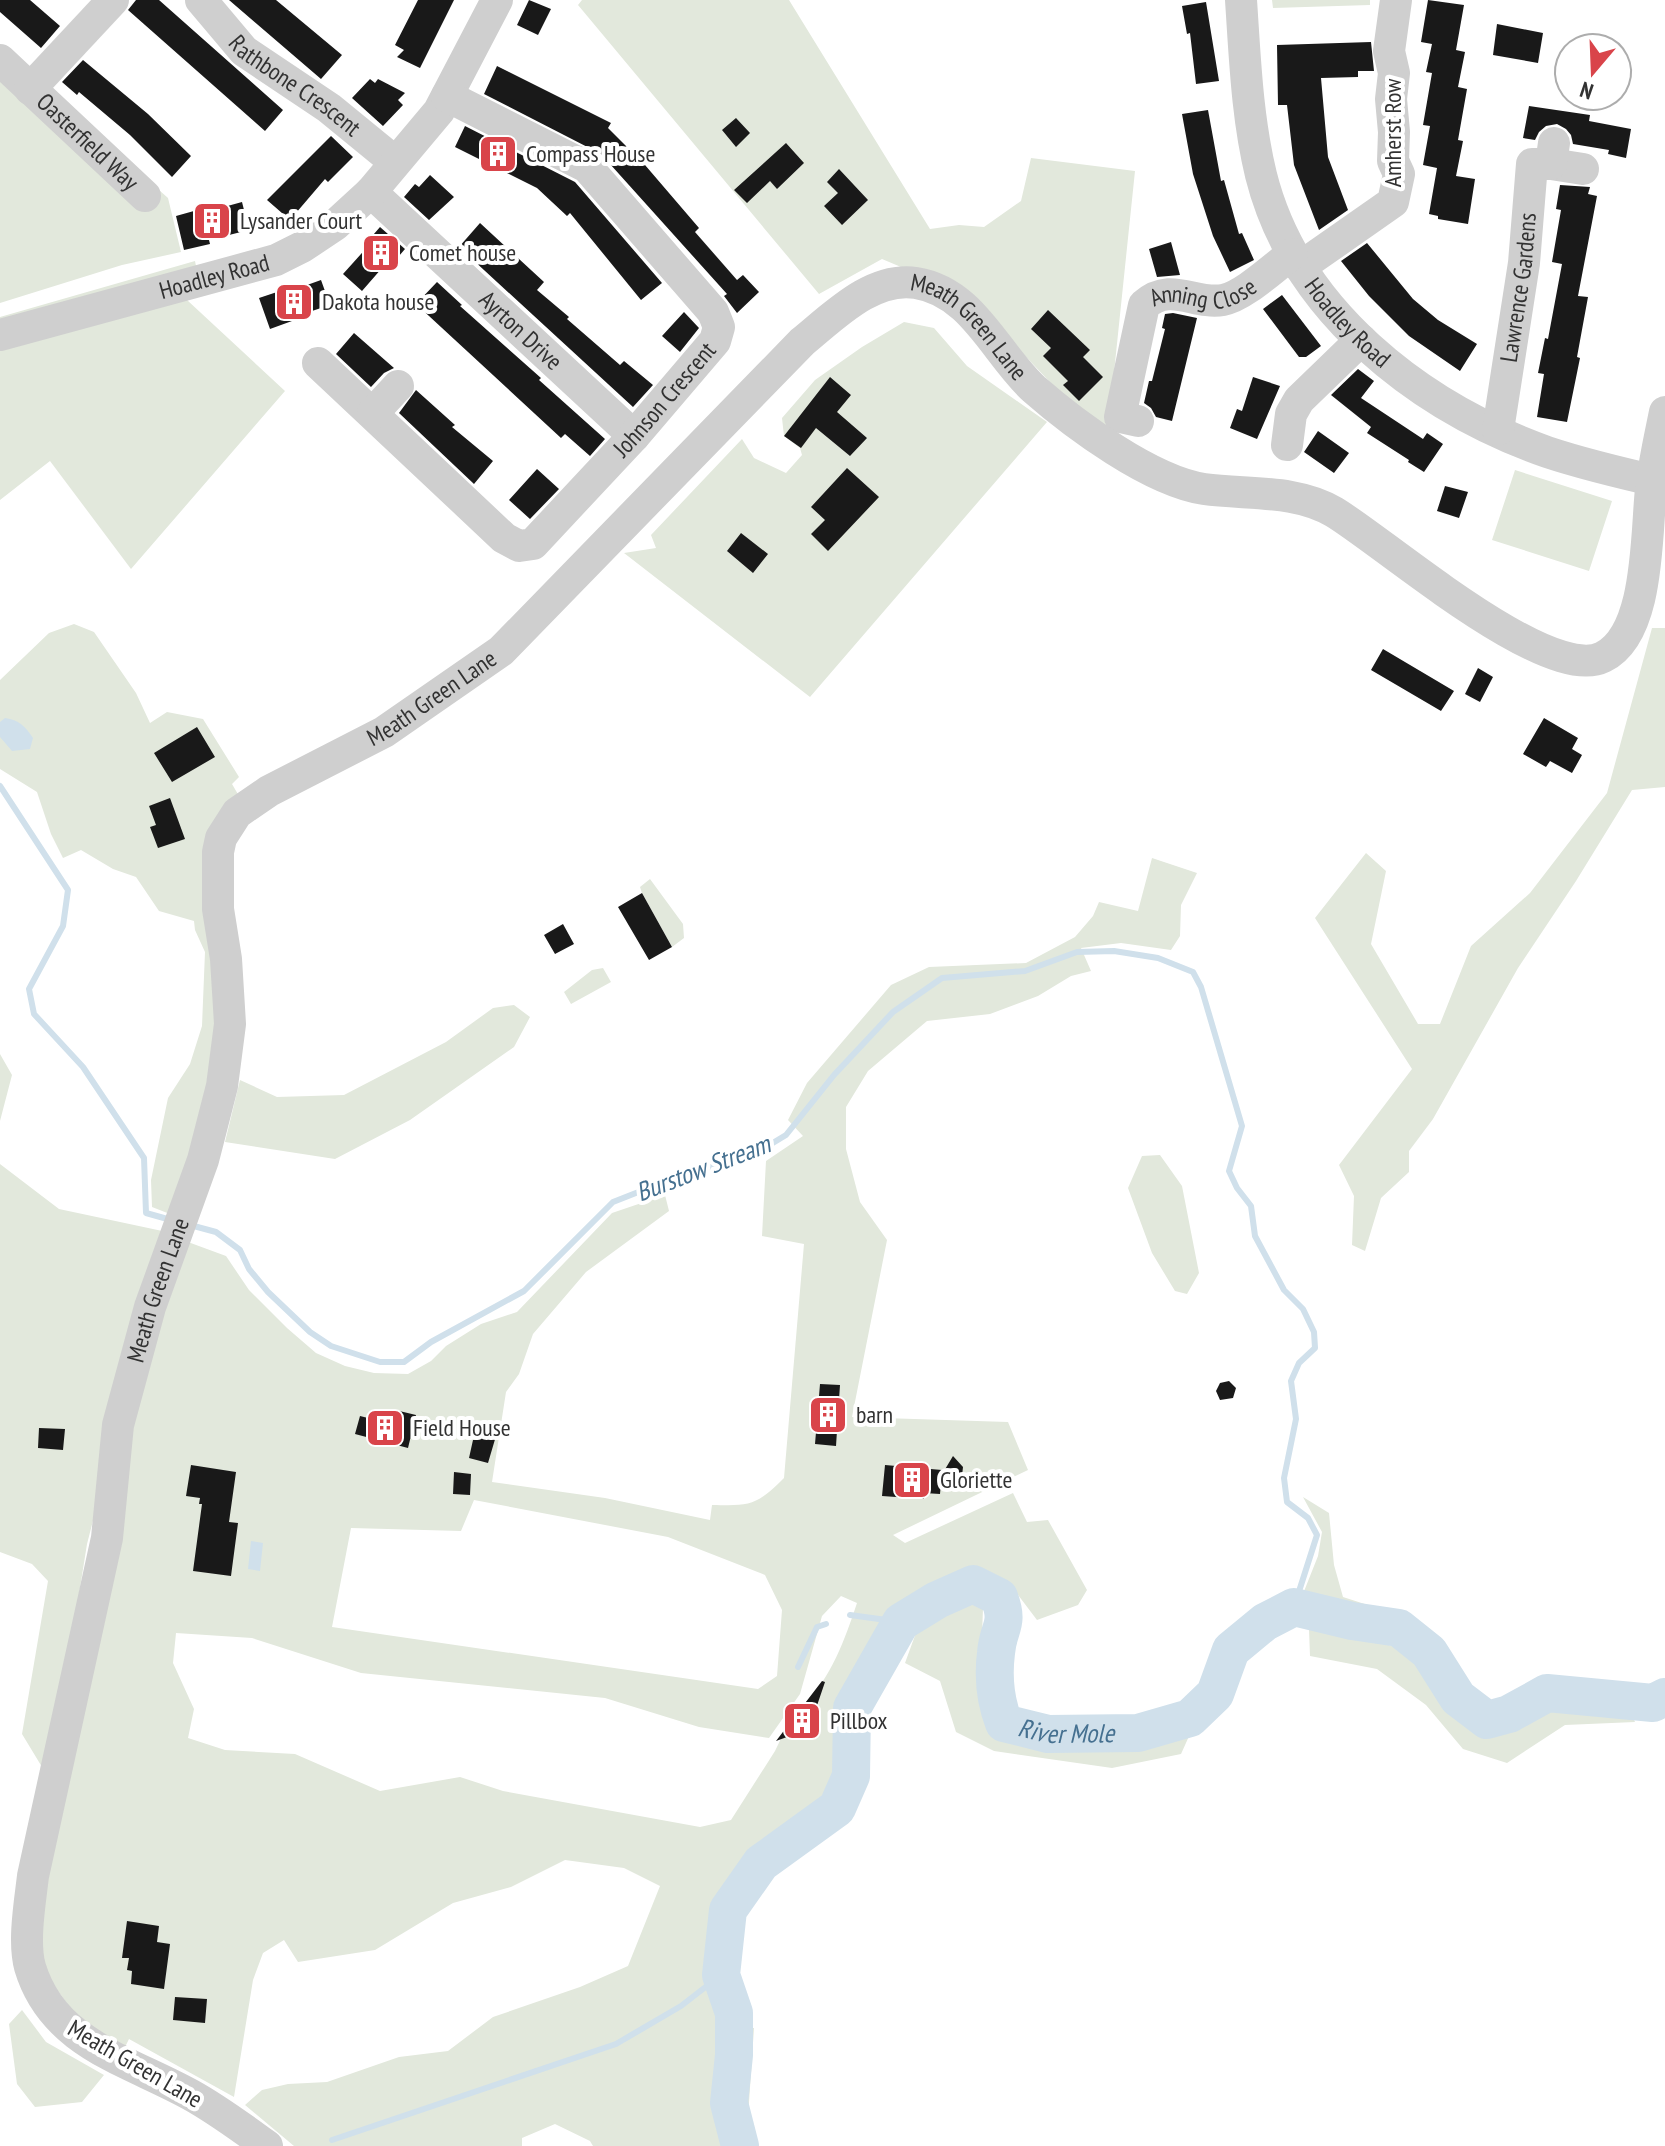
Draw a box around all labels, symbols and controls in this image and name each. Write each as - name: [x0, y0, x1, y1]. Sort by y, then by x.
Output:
- street label: Rathbone Crescent: [222, 28, 368, 143]
- north arrow: [1553, 32, 1633, 112]
- text: N: [1576, 76, 1597, 106]
- street label: Amherst Row: [1377, 78, 1408, 187]
- street label: Oasterfield Way: [30, 86, 145, 197]
- building icon: Compass House: [477, 133, 519, 175]
- place label: Compass House: [526, 138, 655, 169]
- building icon: Lysander Court: [191, 200, 233, 242]
- place label: Lysander Court: [240, 205, 363, 236]
- street label: Lawrence Gardens: [1493, 212, 1543, 364]
- building icon: Comet house: [360, 232, 402, 274]
- place label: Comet house: [409, 237, 516, 268]
- street label: Hoadley Road: [156, 247, 273, 306]
- street label: Meath Green Lane: [908, 266, 1034, 387]
- street label: Anning Close: [1144, 271, 1262, 316]
- street label: Hoadley Road: [1298, 272, 1397, 374]
- building icon: Dakota house: [273, 281, 315, 323]
- street label: Ayrton Drive: [473, 284, 569, 377]
- place label: Dakota house: [322, 286, 434, 317]
- street label: Johnson Crescent: [606, 335, 723, 464]
- street label: Meath Green Lane: [362, 643, 502, 753]
- water label: Burstow Stream: [631, 1126, 777, 1208]
- street label: Meath Green Lane: [120, 1214, 196, 1366]
- building icon: barn: [807, 1394, 849, 1436]
- place label: barn: [856, 1399, 893, 1430]
- building icon: Field House: [364, 1407, 406, 1449]
- place label: Field House: [413, 1412, 511, 1443]
- building icon: Gloriette: [891, 1459, 933, 1501]
- place label: Gloriette: [940, 1464, 1012, 1495]
- building icon: Pillbox: [781, 1700, 823, 1742]
- place label: Pillbox: [830, 1705, 888, 1736]
- water label: River Mole: [1015, 1710, 1116, 1750]
- street label: Meath Green Lane: [62, 2013, 208, 2115]

